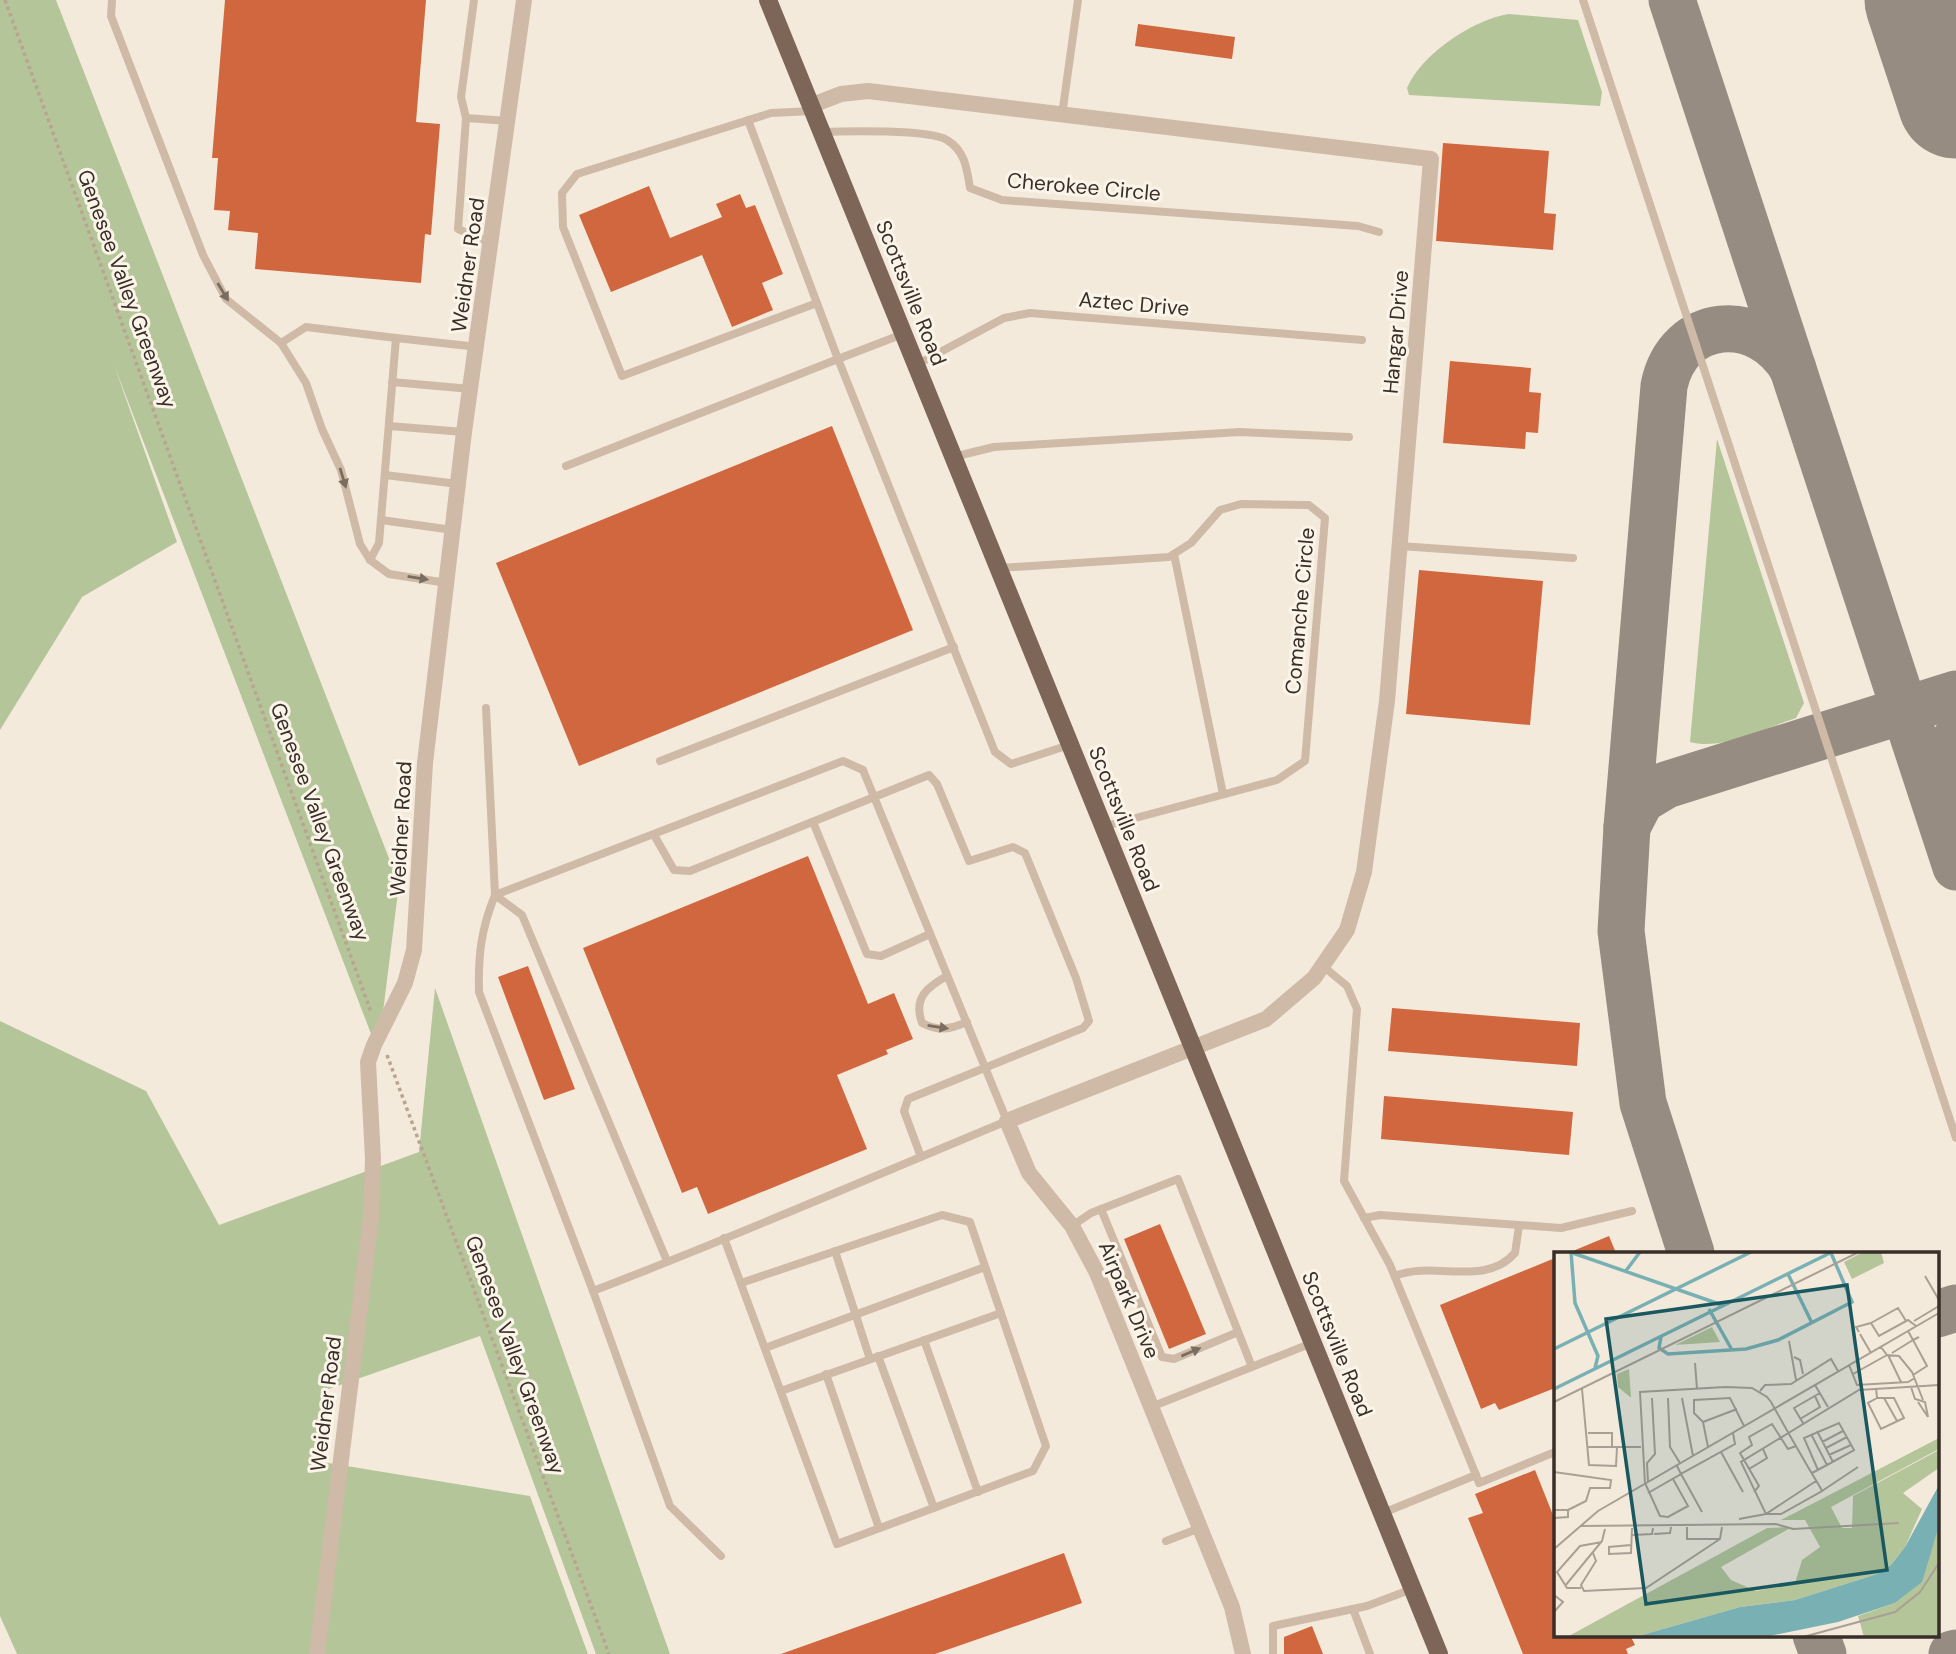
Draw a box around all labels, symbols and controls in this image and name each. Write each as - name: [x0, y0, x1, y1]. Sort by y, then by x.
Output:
- street label: Genesee Valley Greenway: [71, 166, 183, 412]
- street label: Cherokee Circle: [1006, 166, 1162, 208]
- street label: Weidner Road: [445, 196, 491, 334]
- street label: Scottsville Road: [869, 216, 953, 370]
- street label: Hangar Drive: [1377, 269, 1415, 395]
- one-way arrow: [217, 282, 229, 301]
- street label: Aztec Drive: [1078, 285, 1190, 323]
- one-way arrow: [338, 467, 348, 488]
- street label: Comanche Circle: [1279, 526, 1321, 696]
- one-way arrow: [407, 573, 429, 584]
- street label: Genesee Valley Greenway: [264, 699, 376, 945]
- street label: Scottsville Road: [1082, 742, 1166, 896]
- street label: Weidner Road: [383, 761, 419, 897]
- one-way arrow: [928, 1022, 950, 1033]
- street label: Genesee Valley Greenway: [459, 1232, 571, 1478]
- street label: Airpark Drive: [1092, 1237, 1166, 1363]
- inset map: [1554, 1252, 1938, 1636]
- street label: Scottsville Road: [1295, 1267, 1379, 1421]
- street label: Weidner Road: [304, 1335, 348, 1473]
- one-way arrow: [1180, 1347, 1201, 1358]

